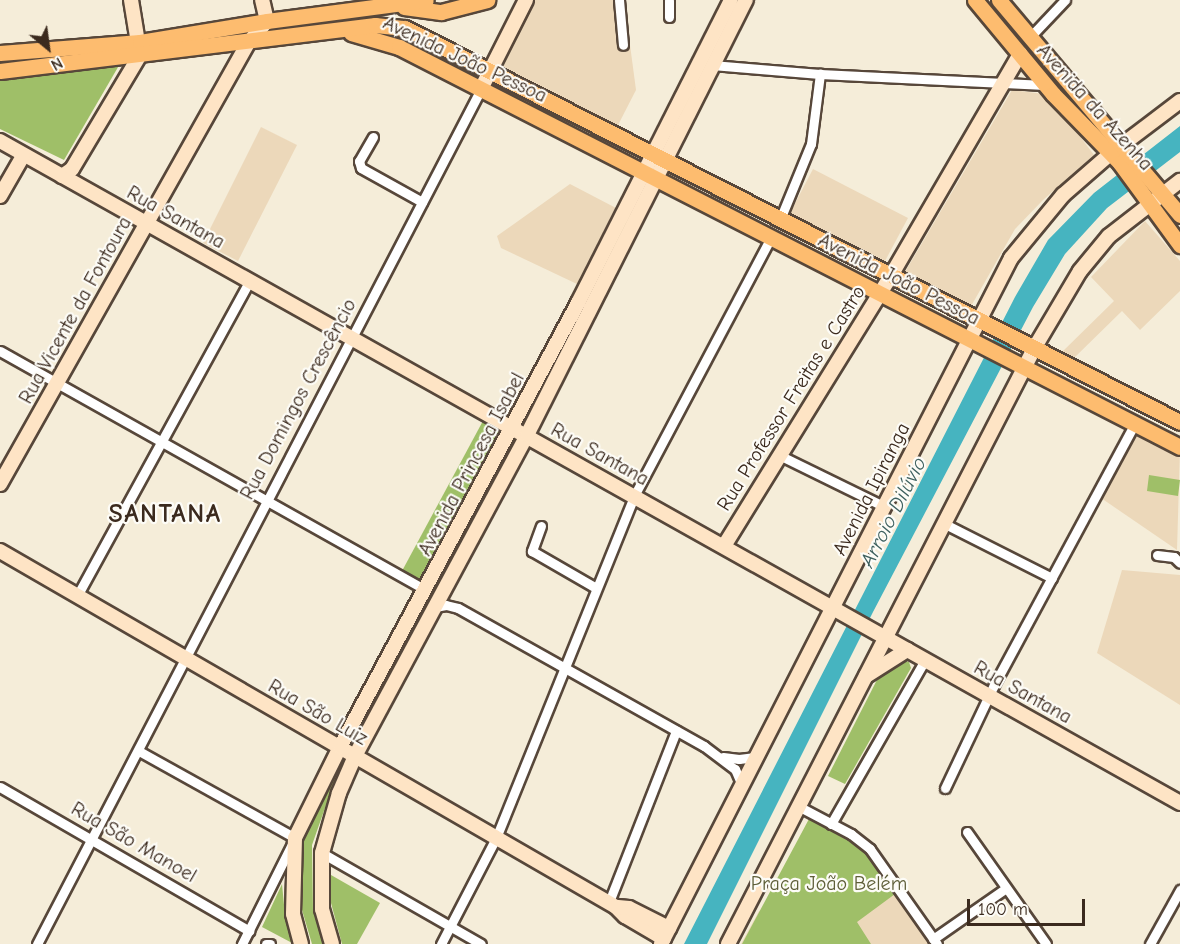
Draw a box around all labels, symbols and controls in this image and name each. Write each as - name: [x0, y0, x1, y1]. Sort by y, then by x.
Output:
- street label: Avenida João Pessoa: [379, 11, 551, 107]
- north arrow: [18, 18, 78, 78]
- street label: Avenida da Azenha: [1032, 39, 1158, 175]
- text: N: [48, 53, 66, 74]
- street label: Rua Santana: [123, 180, 229, 254]
- street label: Rua Vicente da Fontoura: [13, 212, 137, 408]
- street label: Avenida João Pessoa: [814, 228, 984, 330]
- street label: Rua Professor Freitas e Castro: [712, 281, 870, 515]
- street label: Rua Domingos Crescêncio: [235, 294, 361, 504]
- street label: Avenida Princesa Isabel: [413, 368, 529, 560]
- street label: Rua Santana: [547, 417, 653, 491]
- street label: Avenida Ipiranga: [827, 419, 915, 559]
- water label: Arroio Dilúvio: [854, 453, 932, 571]
- district label: SANTANA: [108, 499, 222, 531]
- street label: Rua Santana: [970, 655, 1076, 729]
- street label: Rua São Luiz: [264, 674, 372, 750]
- street label: Rua São Manoel: [67, 796, 201, 888]
- park label: Praça João Belém: [751, 871, 907, 895]
- scale bar: [970, 887, 1088, 925]
- text: 100 m: [978, 899, 1028, 920]

